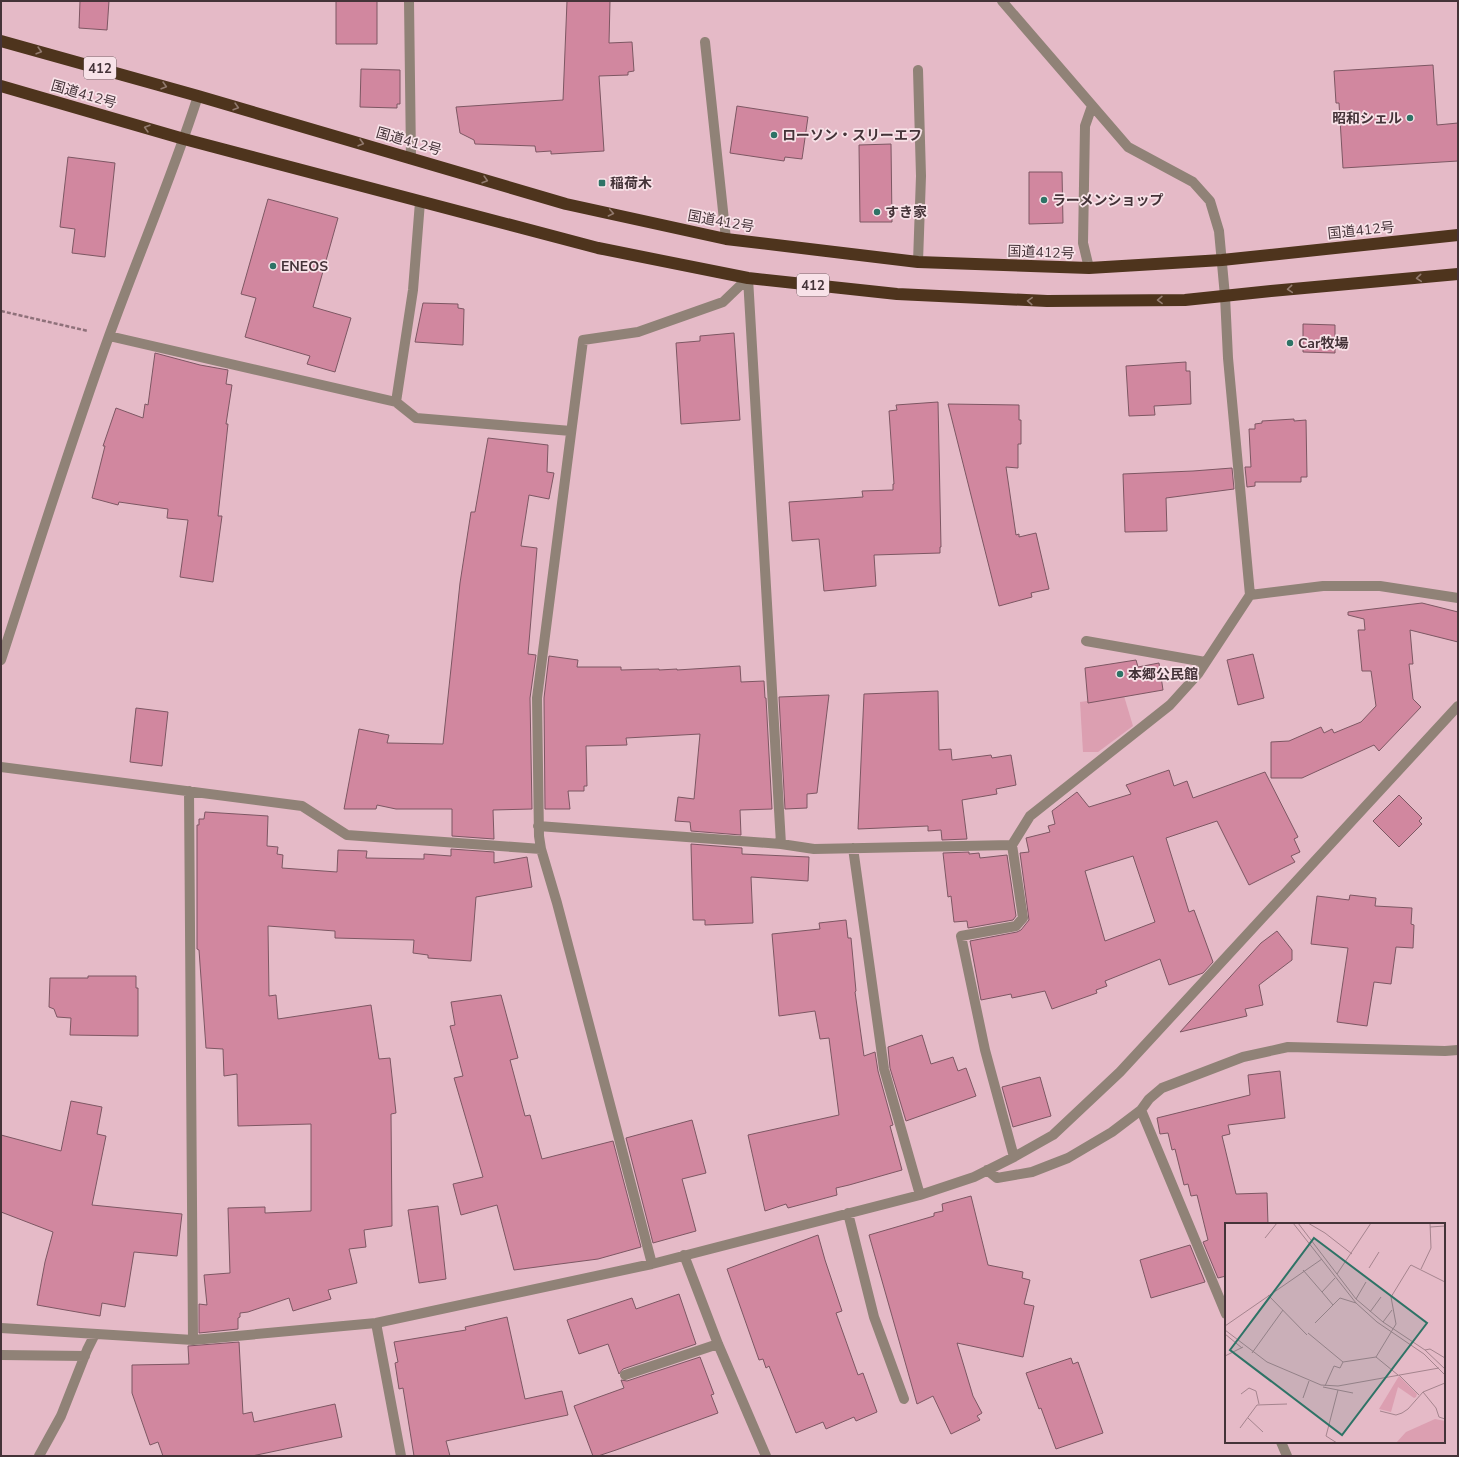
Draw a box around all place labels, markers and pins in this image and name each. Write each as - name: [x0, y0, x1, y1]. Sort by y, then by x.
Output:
- place label: 昭和シェル: [1332, 109, 1402, 128]
- marker: 昭和シェル: [1405, 113, 1415, 123]
- place label: ローソン・スリーエフ: [782, 126, 922, 145]
- marker: ローソン・スリーエフ: [769, 130, 779, 140]
- place label: 稲荷木: [610, 174, 652, 193]
- marker: 稲荷木: [597, 178, 607, 188]
- place label: ラーメンショップ: [1052, 191, 1163, 210]
- marker: ラーメンショップ: [1039, 195, 1049, 205]
- place label: すき家: [885, 203, 927, 222]
- marker: すき家: [872, 207, 882, 217]
- place label: ENEOS: [281, 257, 328, 276]
- marker: ENEOS: [268, 261, 278, 271]
- place label: Car牧場: [1298, 334, 1348, 353]
- marker: Car牧場: [1285, 338, 1295, 348]
- place label: 本郷公民館: [1128, 665, 1198, 684]
- marker: 本郷公民館: [1115, 669, 1125, 679]

